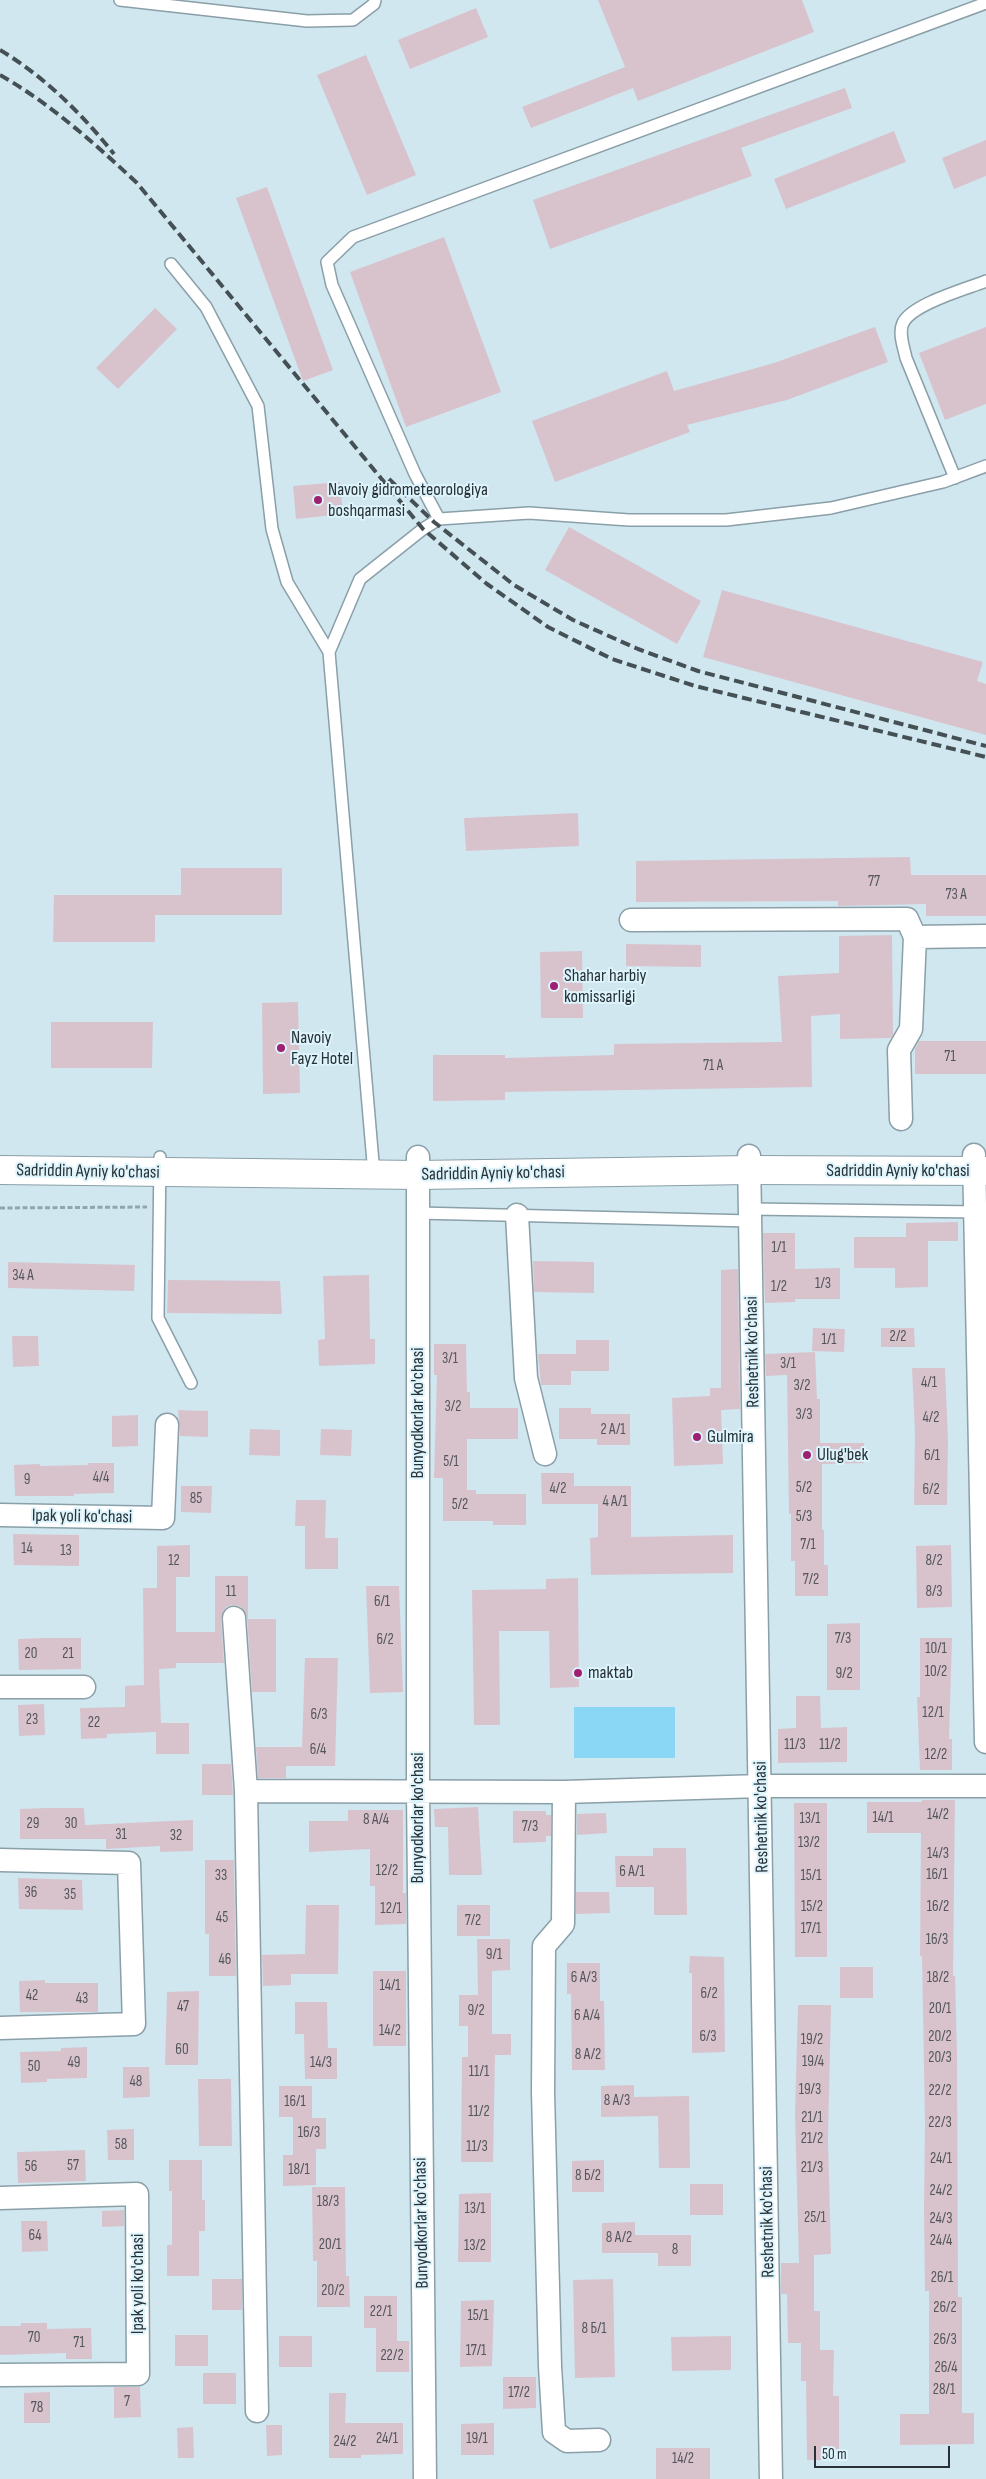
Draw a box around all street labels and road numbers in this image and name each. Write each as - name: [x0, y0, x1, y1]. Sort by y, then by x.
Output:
- street label: Sadriddin Ayniy ko'chasi: [16, 1160, 160, 1184]
- street label: Sadriddin Ayniy ko'chasi: [826, 1160, 970, 1182]
- street label: Sadriddin Ayniy ko'chasi: [421, 1162, 565, 1186]
- street label: Reshetnik ko'chasi: [741, 1296, 765, 1408]
- street label: Bunyodkorlar ko'chasi: [407, 1347, 429, 1479]
- street label: Ipak yoli ko'chasi: [32, 1505, 132, 1529]
- street label: Bunyodkorlar ko'chasi: [407, 1752, 429, 1884]
- street label: Reshetnik ko'chasi: [750, 1761, 774, 1873]
- street label: Bunyodkorlar ko'chasi: [410, 2157, 434, 2289]
- street label: Reshetnik ko'chasi: [756, 2166, 780, 2278]
- street label: Ipak yoli ko'chasi: [127, 2234, 149, 2334]

